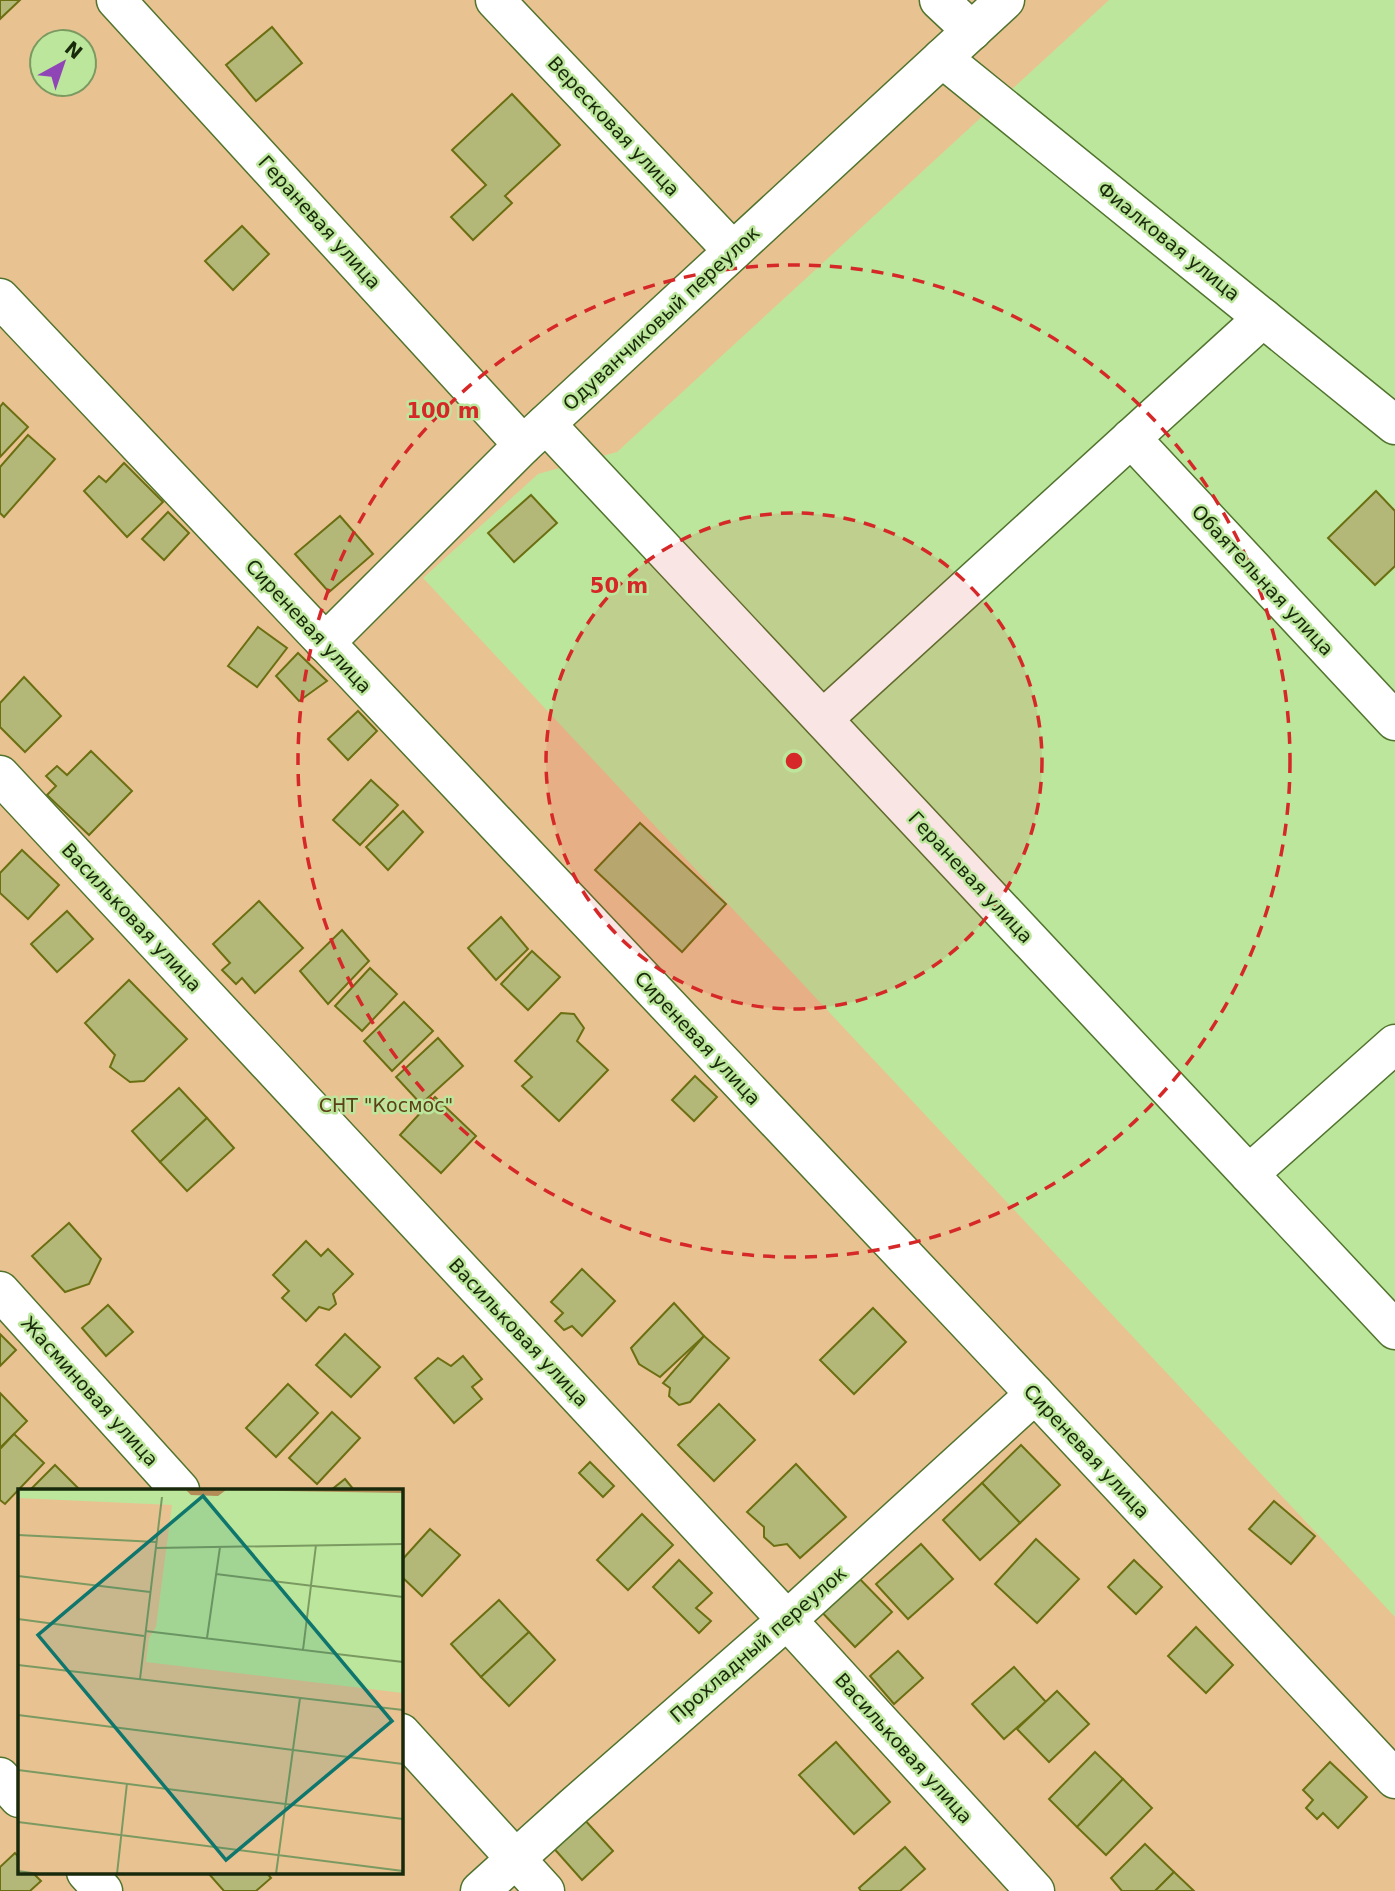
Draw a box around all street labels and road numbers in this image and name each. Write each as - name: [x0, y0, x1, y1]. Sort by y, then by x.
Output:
- street label: Вересковая улица: [544, 52, 684, 200]
- street label: Гераневая улица: [254, 151, 386, 293]
- street label: Фиалковая улица: [1094, 177, 1244, 305]
- street label: Одуванчиковый переулок: [558, 221, 764, 415]
- street label: Обаятельная улица: [1188, 500, 1338, 660]
- street label: Сиреневая улица: [242, 555, 376, 697]
- street label: Гераневая улица: [904, 807, 1038, 947]
- street label: Васильковая улица: [58, 838, 206, 996]
- street label: Сиреневая улица: [631, 967, 765, 1109]
- street label: Васильковая улица: [445, 1253, 593, 1411]
- street label: Жасминовая улица: [17, 1312, 163, 1470]
- street label: Сиреневая улица: [1020, 1380, 1154, 1522]
- street label: Прохладный переулок: [665, 1561, 851, 1727]
- street label: Васильковая улица: [831, 1668, 977, 1828]

